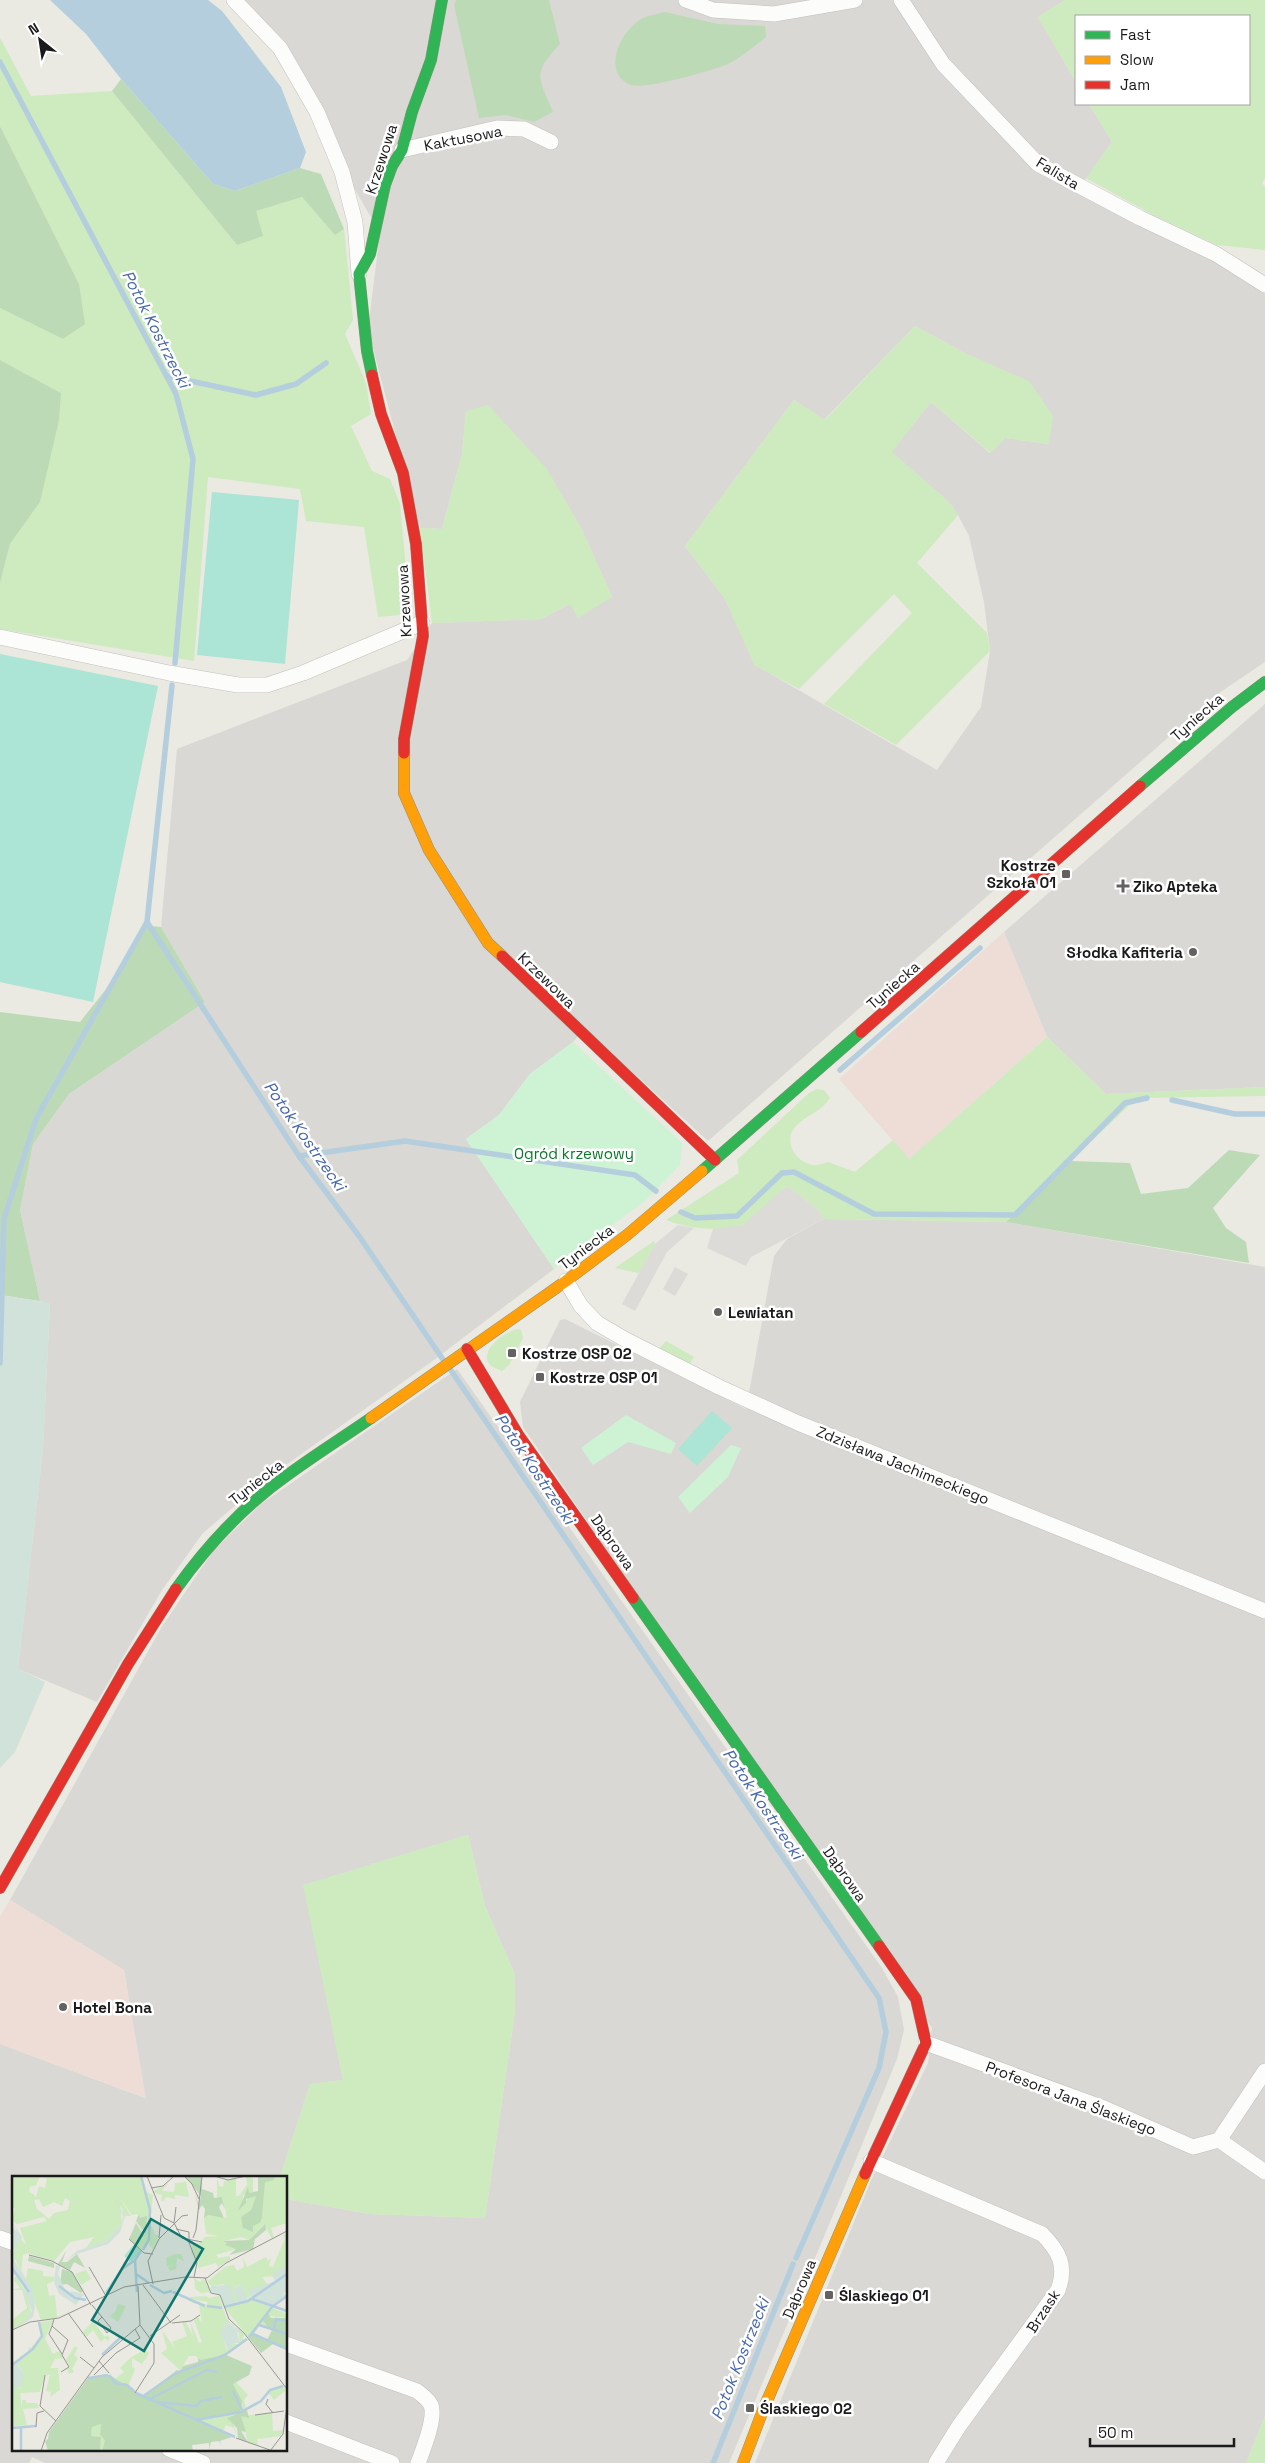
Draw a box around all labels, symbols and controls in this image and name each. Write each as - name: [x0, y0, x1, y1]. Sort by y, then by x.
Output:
- north arrow: [15, 15, 65, 65]
- legend: [1075, 15, 1250, 105]
- text: N: [25, 19, 42, 39]
- text: Fast: [1120, 25, 1151, 44]
- text: Slow: [1120, 50, 1154, 69]
- text: Jam: [1120, 75, 1150, 94]
- street label: Krzewowa: [361, 121, 401, 196]
- street label: Kaktusowa: [422, 121, 504, 155]
- street label: Falista: [1033, 153, 1083, 193]
- water label: Potok Kostrzecki: [117, 267, 196, 393]
- street label: Krzewowa: [393, 564, 415, 638]
- street label: Tyniecka: [1167, 689, 1228, 745]
- place label: Kostrze Szkoła 01: [987, 856, 1056, 892]
- marker: Kostrze Szkoła 01: [1060, 868, 1072, 880]
- place label: Ziko Apteka: [1133, 877, 1218, 896]
- marker: Ziko Apteka: [1117, 880, 1129, 892]
- place label: Słodka Kafiteria: [1067, 943, 1183, 962]
- marker: Słodka Kafiteria: [1187, 946, 1199, 958]
- street label: Krzewowa: [514, 948, 580, 1012]
- street label: Tyniecka: [863, 957, 924, 1013]
- water label: Potok Kostrzecki: [259, 1077, 352, 1197]
- park label: Ogród krzewowy: [514, 1144, 634, 1163]
- street label: Tyniecka: [555, 1220, 618, 1274]
- place label: Lewiatan: [728, 1303, 793, 1322]
- marker: Lewiatan: [712, 1306, 724, 1318]
- place label: Kostrze OSP 02: [522, 1344, 632, 1363]
- marker: Kostrze OSP 02: [506, 1347, 518, 1359]
- place label: Kostrze OSP 01: [550, 1368, 658, 1387]
- marker: Kostrze OSP 01: [534, 1371, 546, 1383]
- water label: Potok Kostrzecki: [490, 1410, 581, 1530]
- street label: Zdzisława Jachimeckiego: [814, 1422, 992, 1508]
- street label: Tyniecka: [225, 1455, 287, 1509]
- street label: Dąbrowa: [587, 1511, 639, 1574]
- water label: Potok Kostrzecki: [718, 1745, 809, 1865]
- street label: Dąbrowa: [819, 1843, 871, 1906]
- place label: Hotel Bona: [73, 1998, 152, 2017]
- marker: Hotel Bona: [57, 2001, 69, 2013]
- street label: Profesora Jana Ślaskiego: [983, 2057, 1159, 2139]
- inset map: [12, 2176, 288, 2450]
- street label: Dąbrowa: [778, 2256, 820, 2322]
- place label: Ślaskiego 01: [839, 2286, 929, 2305]
- street label: Brzask: [1022, 2286, 1064, 2336]
- marker: Ślaskiego 01: [823, 2289, 835, 2301]
- water label: Potok Kostrzecki: [706, 2293, 775, 2423]
- place label: Ślaskiego 02: [760, 2399, 852, 2418]
- marker: Ślaskiego 02: [744, 2402, 756, 2414]
- scale bar: [1090, 2416, 1234, 2448]
- text: 50 m: [1098, 2423, 1133, 2442]

